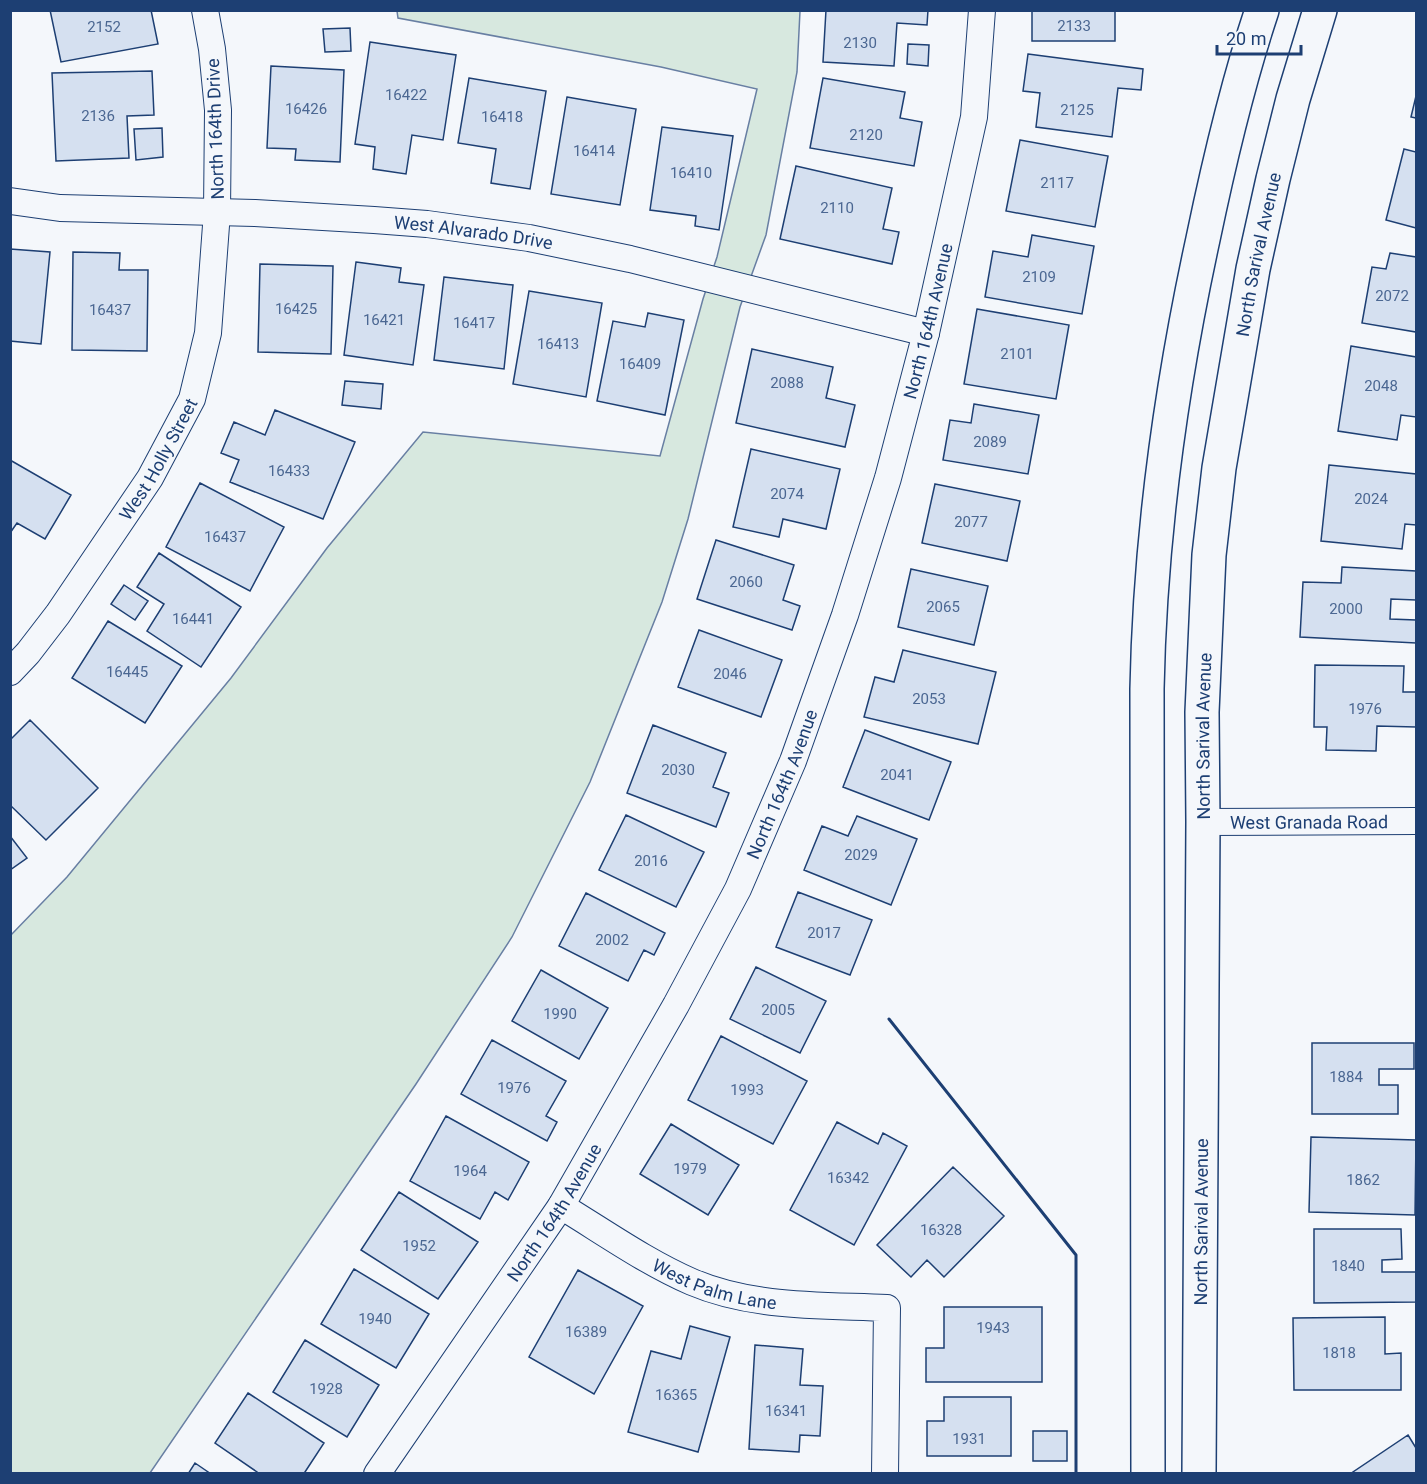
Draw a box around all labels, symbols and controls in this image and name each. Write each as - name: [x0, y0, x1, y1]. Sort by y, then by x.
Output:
- house number: 2133: [1057, 17, 1091, 35]
- house number: 2152: [87, 18, 121, 36]
- scale bar: [1217, 18, 1301, 56]
- text: 20 m: [1226, 28, 1266, 49]
- house number: 2130: [843, 34, 877, 52]
- street label: North 164th Drive: [202, 58, 228, 200]
- house number: 16422: [385, 86, 427, 104]
- house number: 16426: [285, 100, 327, 118]
- house number: 2125: [1060, 101, 1094, 119]
- house number: 2136: [81, 107, 115, 125]
- house number: 16418: [481, 108, 523, 126]
- house number: 2120: [849, 126, 883, 144]
- house number: 16414: [573, 142, 616, 160]
- house number: 16410: [670, 164, 712, 182]
- street label: North Sarival Avenue: [1231, 170, 1285, 338]
- house number: 2117: [1040, 174, 1074, 192]
- house number: 2110: [820, 199, 854, 217]
- street label: West Alvarado Drive: [393, 211, 555, 253]
- street label: North 164th Avenue: [899, 241, 956, 401]
- house number: 2109: [1022, 268, 1056, 286]
- house number: 2072: [1375, 287, 1409, 305]
- house number: 16425: [275, 300, 317, 318]
- house number: 16437: [89, 301, 131, 319]
- house number: 16421: [363, 311, 405, 329]
- house number: 16417: [453, 314, 495, 332]
- house number: 16413: [537, 335, 579, 353]
- house number: 2101: [1000, 345, 1034, 363]
- house number: 16409: [619, 355, 661, 373]
- house number: 2088: [770, 374, 804, 392]
- house number: 2048: [1364, 377, 1398, 395]
- street label: West Holly Street: [114, 394, 201, 524]
- house number: 2089: [973, 433, 1007, 451]
- house number: 16433: [268, 462, 310, 480]
- house number: 2074: [770, 485, 804, 503]
- house number: 2024: [1354, 490, 1388, 508]
- house number: 2077: [954, 513, 988, 531]
- house number: 16437: [204, 528, 246, 546]
- house number: 2060: [729, 573, 763, 591]
- house number: 2065: [926, 598, 960, 616]
- house number: 2000: [1329, 600, 1363, 618]
- house number: 16441: [172, 610, 214, 628]
- street label: North Sarival Avenue: [1191, 652, 1215, 820]
- house number: 16445: [106, 663, 148, 681]
- house number: 2046: [713, 665, 747, 683]
- house number: 2053: [912, 690, 946, 708]
- house number: 1976: [1348, 700, 1382, 718]
- street label: North 164th Avenue: [742, 706, 821, 862]
- house number: 2030: [661, 761, 695, 779]
- house number: 2041: [880, 766, 914, 784]
- street label: West Granada Road: [1230, 811, 1388, 832]
- house number: 2029: [844, 846, 878, 864]
- house number: 2016: [634, 852, 668, 870]
- house number: 2017: [807, 924, 841, 942]
- house number: 2002: [595, 931, 629, 949]
- house number: 2005: [761, 1001, 795, 1019]
- house number: 1990: [543, 1005, 577, 1023]
- house number: 1884: [1329, 1068, 1363, 1086]
- house number: 1976: [497, 1079, 531, 1097]
- house number: 1993: [730, 1081, 764, 1099]
- street label: North Sarival Avenue: [1190, 1138, 1212, 1306]
- street label: North 164th Avenue: [502, 1139, 605, 1285]
- house number: 1979: [673, 1160, 707, 1178]
- house number: 1964: [453, 1162, 487, 1180]
- house number: 16342: [827, 1169, 869, 1187]
- house number: 1862: [1346, 1171, 1380, 1189]
- house number: 16328: [920, 1221, 962, 1239]
- house number: 1952: [402, 1237, 436, 1255]
- street label: West Palm Lane: [649, 1254, 778, 1313]
- house number: 1840: [1331, 1257, 1365, 1275]
- house number: 1940: [358, 1310, 392, 1328]
- house number: 1943: [976, 1319, 1010, 1337]
- house number: 16389: [565, 1323, 607, 1341]
- house number: 1818: [1322, 1344, 1356, 1362]
- house number: 1928: [309, 1380, 343, 1398]
- house number: 16365: [655, 1386, 697, 1404]
- house number: 16341: [765, 1402, 807, 1420]
- house number: 1931: [952, 1430, 986, 1448]

